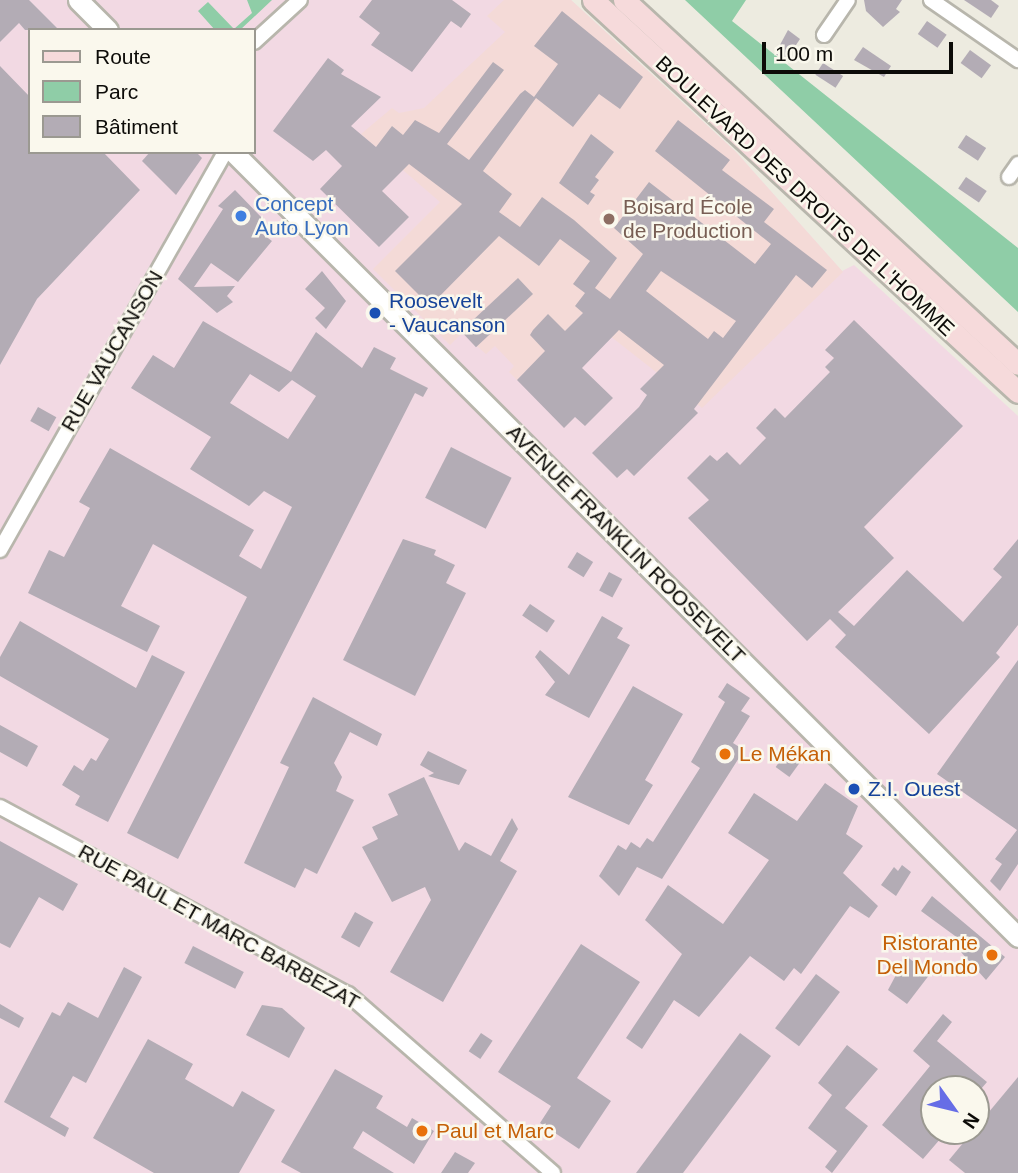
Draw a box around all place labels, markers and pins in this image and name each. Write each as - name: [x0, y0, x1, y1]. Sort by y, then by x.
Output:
- place label: Concept Auto Lyon: [255, 191, 349, 241]
- place label: Boisard École de Production: [623, 194, 753, 244]
- marker: Concept Auto Lyon: [233, 208, 249, 224]
- marker: Boisard École de Production: [601, 211, 617, 227]
- place label: Roosevelt - Vaucanson: [389, 288, 505, 338]
- marker: Roosevelt - Vaucanson: [367, 305, 383, 321]
- place label: Le Mékan: [739, 741, 831, 767]
- marker: Le Mékan: [717, 746, 733, 762]
- place label: Z.I. Ouest: [868, 776, 960, 802]
- marker: Z.I. Ouest: [846, 781, 862, 797]
- place label: Ristorante Del Mondo: [876, 930, 978, 980]
- marker: Ristorante Del Mondo: [984, 947, 1000, 963]
- place label: Paul et Marc: [436, 1118, 554, 1144]
- marker: Paul et Marc: [414, 1123, 430, 1139]

